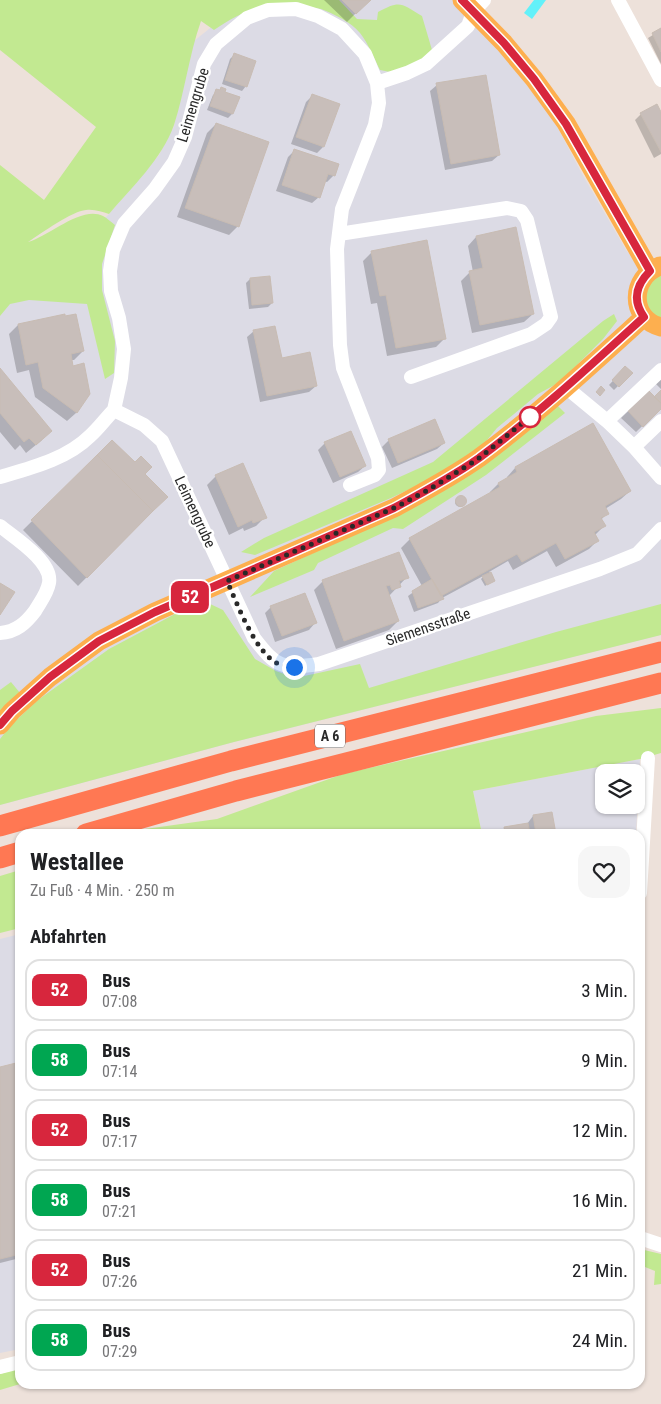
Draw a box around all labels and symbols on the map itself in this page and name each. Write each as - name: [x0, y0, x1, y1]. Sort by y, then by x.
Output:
- street label: Leimengrube: [173, 66, 213, 144]
- unlabelled marker: [519, 406, 541, 428]
- street label: Leimengrube: [171, 473, 219, 551]
- line badge: 52: [168, 581, 212, 613]
- street label: Siemensstraße: [383, 604, 473, 650]
- your location: [282, 655, 307, 680]
- road number: A 6: [315, 724, 345, 748]

